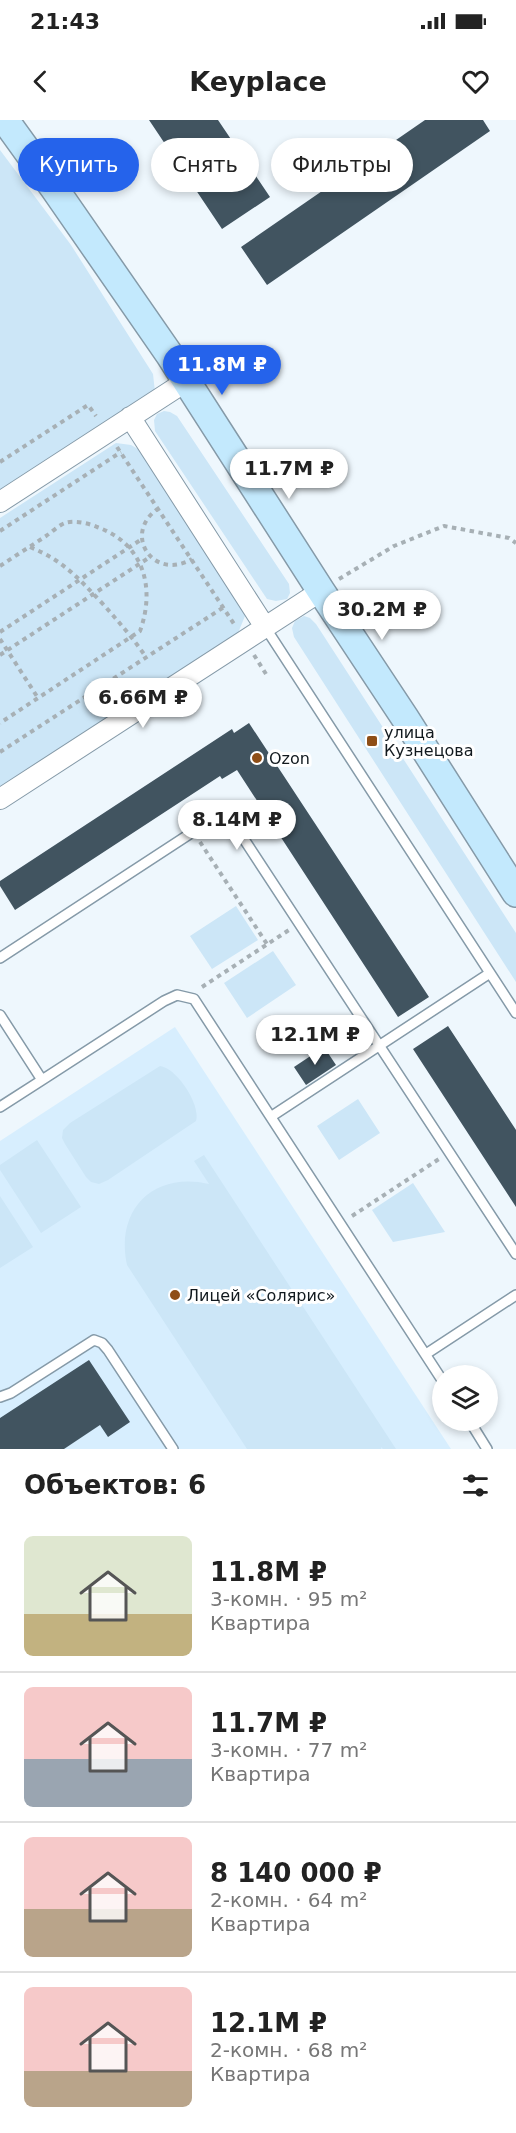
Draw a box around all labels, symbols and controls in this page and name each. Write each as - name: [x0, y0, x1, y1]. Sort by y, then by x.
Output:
- text: 21:43: [30, 9, 100, 34]
- icon: back: [24, 65, 57, 98]
- icon: heart: [459, 65, 492, 98]
- text: Keyplace: [189, 66, 327, 97]
- chip: Купить: [18, 138, 139, 192]
- chip: Снять: [151, 138, 259, 192]
- chip: Фильтры: [271, 138, 413, 192]
- pin: 11.8M ₽: [167, 345, 277, 396]
- text: 11.8M ₽: [177, 352, 267, 376]
- pin: 11.7M ₽: [234, 449, 344, 500]
- text: 11.7M ₽: [244, 456, 334, 480]
- pin: 30.2M ₽: [327, 590, 437, 641]
- text: 30.2M ₽: [337, 597, 427, 621]
- pin: 6.66M ₽: [88, 678, 198, 729]
- text: 6.66M ₽: [98, 685, 188, 709]
- place label: улица Кузнецова: [384, 723, 474, 760]
- marker: улица Кузнецова: [365, 734, 379, 748]
- place label: Ozon: [269, 749, 310, 768]
- marker: Ozon: [250, 751, 264, 765]
- pin: 8.14M ₽: [182, 800, 292, 851]
- text: 8.14M ₽: [192, 807, 282, 831]
- pin: 12.1M ₽: [260, 1015, 370, 1066]
- text: 12.1M ₽: [270, 1022, 360, 1046]
- place label: Лицей «Солярис»: [187, 1286, 335, 1305]
- marker: Лицей «Солярис»: [168, 1288, 182, 1302]
- map controls: [432, 1365, 498, 1431]
- button: layers: [432, 1365, 498, 1431]
- icon: filters: [459, 1469, 492, 1502]
- text: Объектов: 6: [24, 1470, 206, 1500]
- text: 11.8M ₽: [210, 1557, 327, 1587]
- icon: home: [72, 1560, 144, 1632]
- text: 3-комн. · 95 m²: [210, 1587, 367, 1611]
- text: Квартира: [210, 1611, 311, 1635]
- text: 11.7M ₽: [210, 1708, 327, 1738]
- icon: home: [72, 1711, 144, 1783]
- text: 3-комн. · 77 m²: [210, 1738, 367, 1762]
- text: Квартира: [210, 1762, 311, 1786]
- text: 8 140 000 ₽: [210, 1858, 382, 1888]
- icon: home: [72, 1861, 144, 1933]
- text: 2-комн. · 64 m²: [210, 1888, 367, 1912]
- text: Квартира: [210, 1912, 311, 1936]
- text: 12.1M ₽: [210, 2008, 327, 2038]
- icon: home: [72, 2011, 144, 2083]
- text: 2-комн. · 68 m²: [210, 2038, 367, 2062]
- text: Квартира: [210, 2062, 311, 2086]

